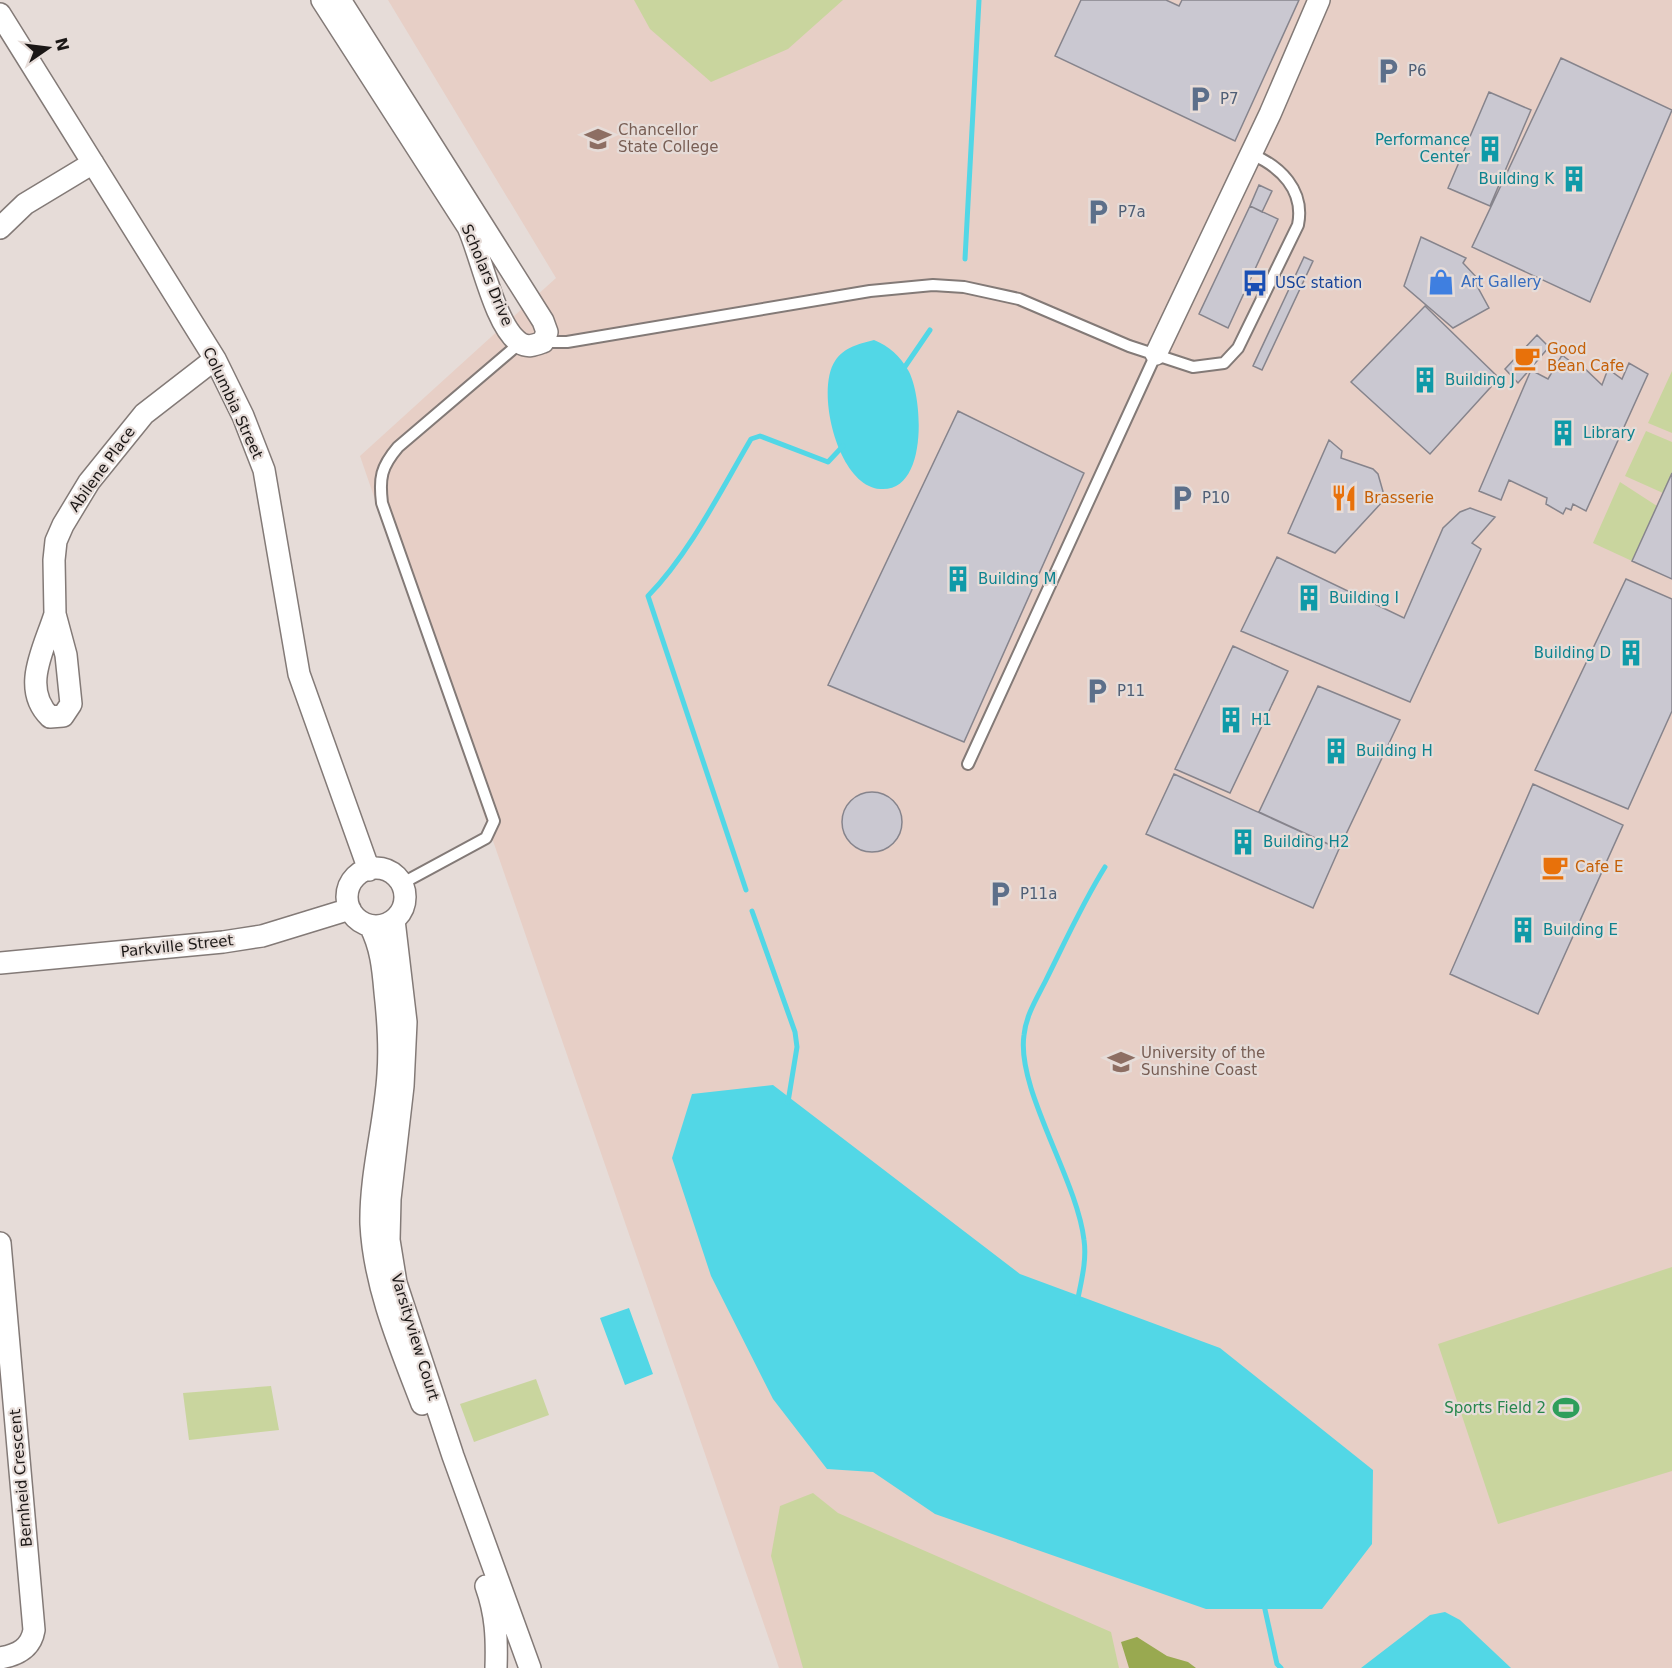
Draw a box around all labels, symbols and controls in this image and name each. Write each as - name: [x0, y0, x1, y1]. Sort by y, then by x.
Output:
- north arrow: [18, 18, 78, 78]
- text: N: [51, 36, 73, 53]
- parking icon: P6: [1373, 56, 1403, 86]
- place label: P6: [1408, 62, 1427, 80]
- parking icon: P7: [1185, 84, 1215, 114]
- place label: P7: [1220, 90, 1239, 108]
- place label: Chancellor State College: [618, 121, 718, 156]
- school or university icon: Chancellor State College: [583, 124, 613, 154]
- place label: Performance Center: [1375, 131, 1471, 166]
- building icon: Performance Center: [1475, 134, 1505, 164]
- building icon: Building K: [1559, 164, 1589, 194]
- place label: Building K: [1479, 170, 1555, 188]
- parking icon: P7a: [1083, 197, 1113, 227]
- place label: P7a: [1118, 203, 1146, 221]
- street label: Scholars Drive: [458, 222, 516, 328]
- shop icon: Art Gallery: [1426, 267, 1456, 297]
- bus stop icon: USC station: [1240, 268, 1270, 298]
- place label: Art Gallery: [1461, 273, 1542, 291]
- place label: USC station: [1275, 274, 1362, 292]
- place label: Good Bean Cafe: [1547, 340, 1624, 375]
- cafe icon: Good Bean Cafe: [1512, 343, 1542, 373]
- street label: Columbia Street: [199, 344, 267, 462]
- building icon: Building J: [1410, 365, 1440, 395]
- place label: Building J: [1445, 371, 1515, 389]
- building icon: Library: [1548, 418, 1578, 448]
- street label: Abilene Place: [65, 423, 139, 515]
- place label: Library: [1583, 424, 1636, 442]
- parking icon: P10: [1167, 483, 1197, 513]
- restaurant icon: Brasserie: [1329, 483, 1359, 513]
- place label: P10: [1202, 489, 1230, 507]
- place label: Brasserie: [1364, 489, 1434, 507]
- building icon: Building M: [943, 564, 973, 594]
- place label: Building M: [978, 570, 1057, 588]
- building icon: Building I: [1294, 583, 1324, 613]
- place label: Building I: [1329, 589, 1399, 607]
- building icon: Building D: [1616, 638, 1646, 668]
- place label: Building D: [1534, 644, 1611, 662]
- parking icon: P11: [1082, 676, 1112, 706]
- place label: P11: [1117, 682, 1145, 700]
- building icon: H1: [1216, 705, 1246, 735]
- place label: H1: [1251, 711, 1272, 729]
- building icon: Building H: [1321, 736, 1351, 766]
- place label: Building H: [1356, 742, 1433, 760]
- building icon: Building H2: [1228, 827, 1258, 857]
- place label: Building H2: [1263, 833, 1349, 851]
- cafe icon: Cafe E: [1540, 852, 1570, 882]
- place label: Cafe E: [1575, 858, 1623, 876]
- parking icon: P11a: [985, 879, 1015, 909]
- place label: P11a: [1020, 885, 1057, 903]
- building icon: Building E: [1508, 915, 1538, 945]
- place label: Building E: [1543, 921, 1618, 939]
- street label: Parkville Street: [120, 931, 234, 961]
- place label: University of the Sunshine Coast: [1141, 1044, 1265, 1079]
- school or university icon: University of the Sunshine Coast: [1106, 1047, 1136, 1077]
- street label: Varsityview Court: [387, 1271, 443, 1403]
- sports icon: Sports Field 2: [1551, 1393, 1581, 1423]
- place label: Sports Field 2: [1444, 1399, 1546, 1417]
- street label: Bernheid Crescent: [6, 1408, 36, 1548]

